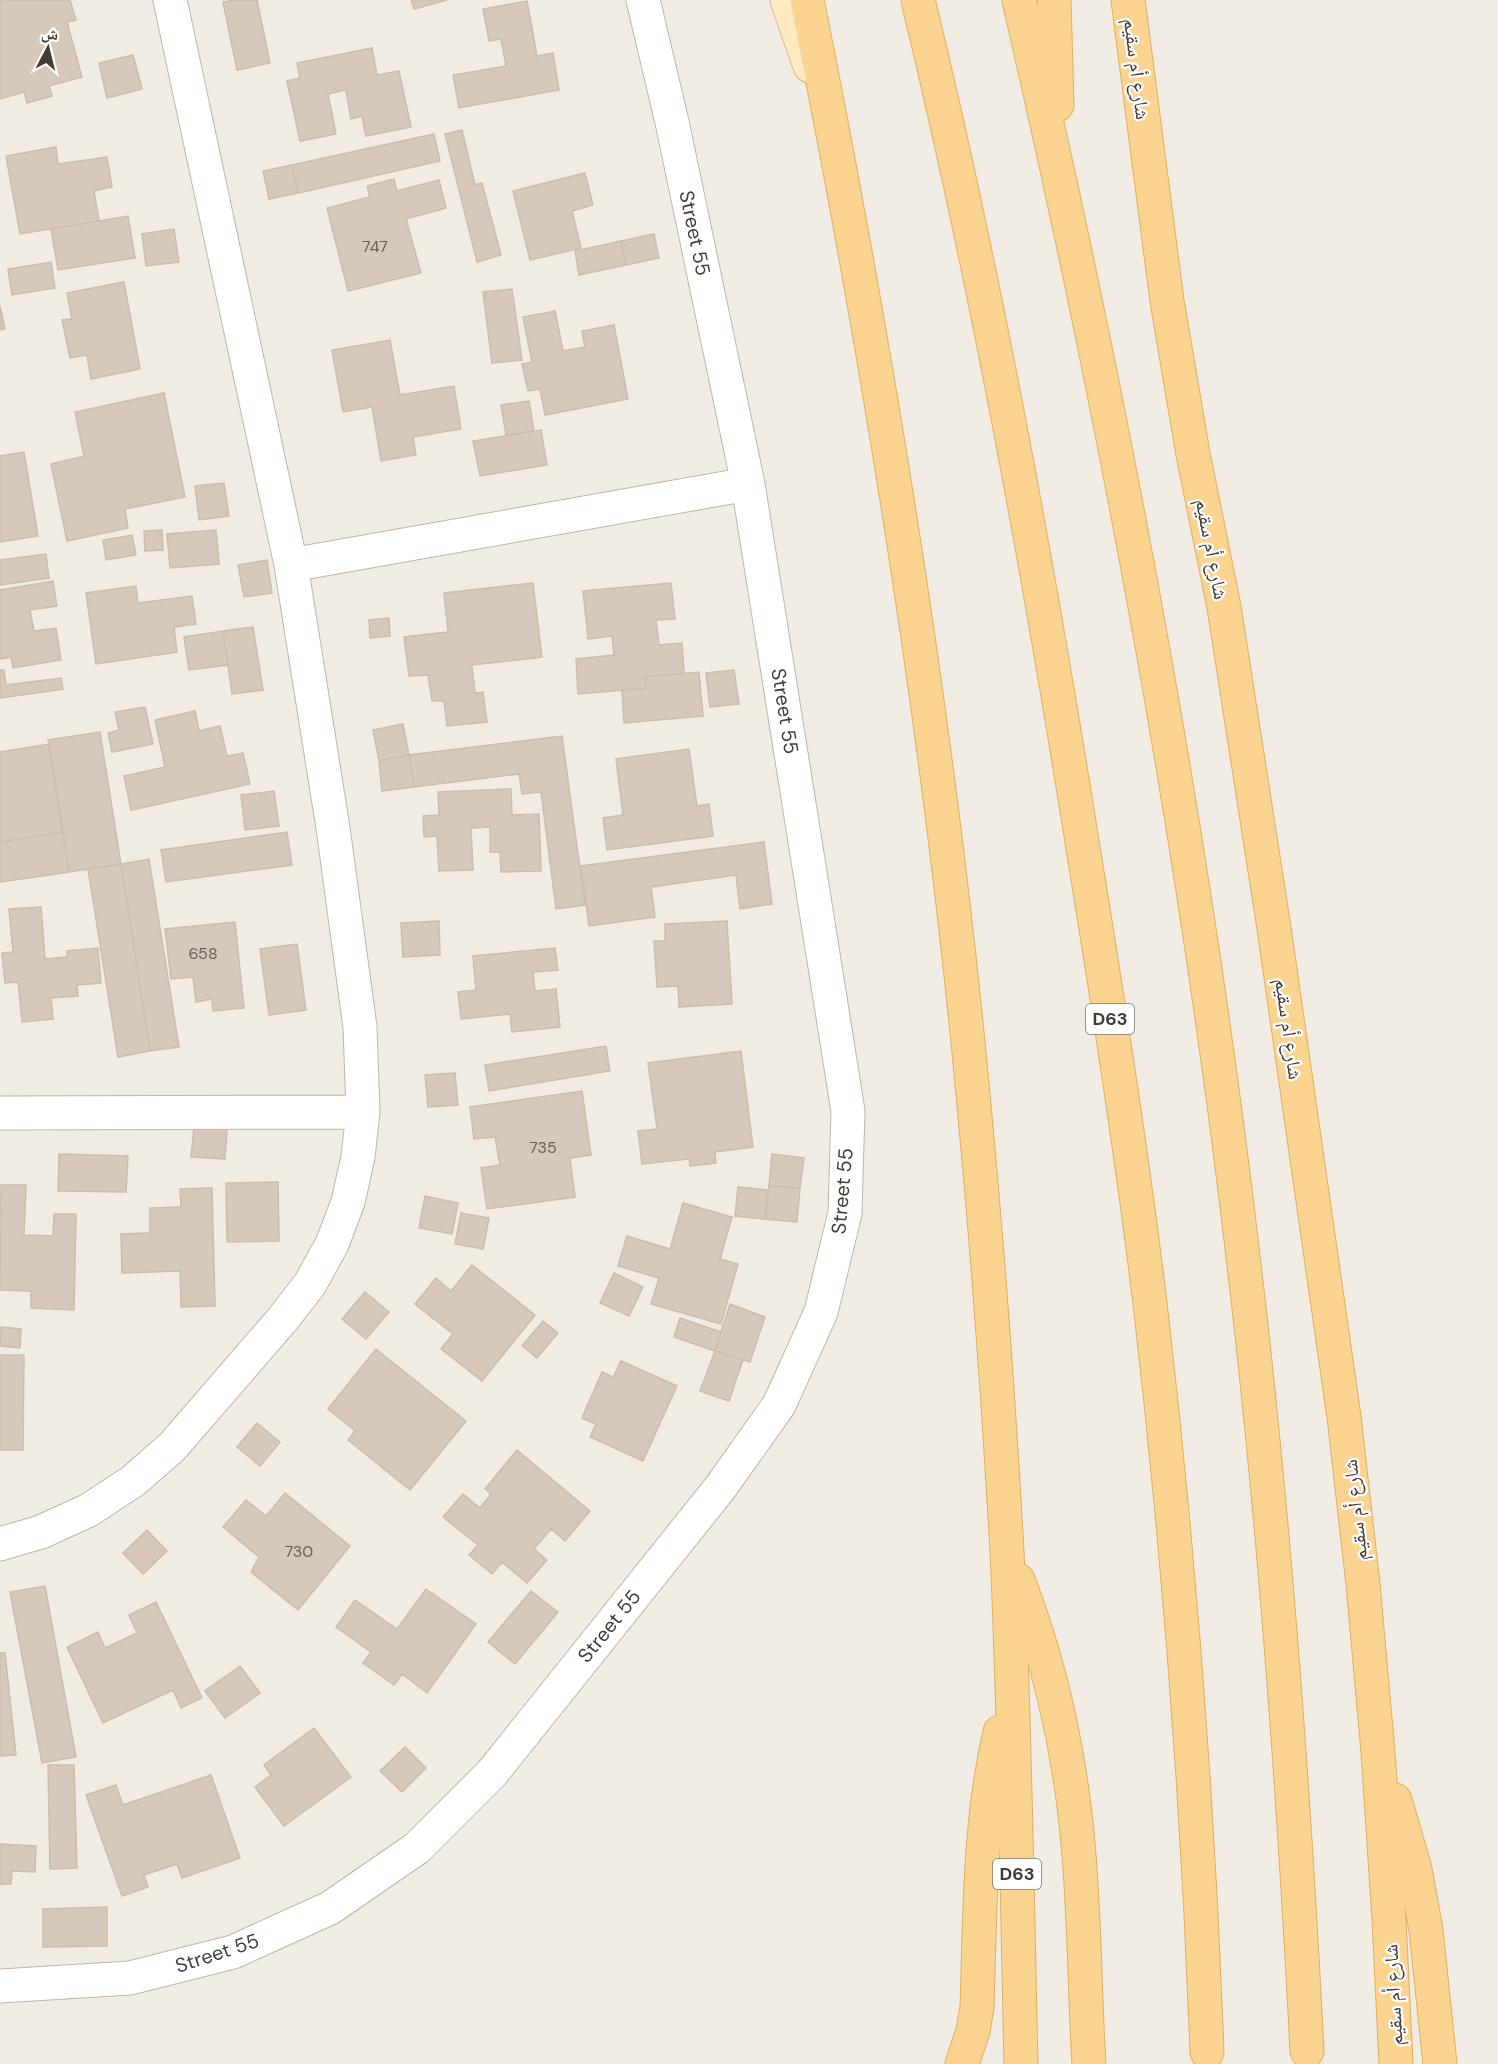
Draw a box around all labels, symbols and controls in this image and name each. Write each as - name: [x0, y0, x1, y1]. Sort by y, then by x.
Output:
- street label: شارع أم سقيم: [1117, 17, 1156, 121]
- north arrow: [18, 18, 78, 78]
- text: ش: [40, 22, 59, 45]
- street label: Street 55: [673, 188, 717, 278]
- house number: 747: [362, 236, 388, 257]
- street label: شارع أم سقيم: [1189, 497, 1234, 602]
- street label: Street 55: [765, 666, 805, 756]
- house number: 658: [188, 943, 218, 964]
- street label: شارع أم سقيم: [1268, 977, 1309, 1081]
- road number: D63: [1086, 1004, 1134, 1034]
- house number: 735: [529, 1137, 557, 1158]
- street label: Street 55: [825, 1147, 859, 1235]
- street label: شارع أم سقيم: [1337, 1458, 1374, 1562]
- house number: 730: [285, 1541, 313, 1562]
- street label: Street 55: [572, 1584, 646, 1668]
- road number: D63: [993, 1859, 1041, 1889]
- street label: Street 55: [172, 1927, 262, 1979]
- street label: شارع أم سقيم: [1377, 1943, 1410, 2047]

